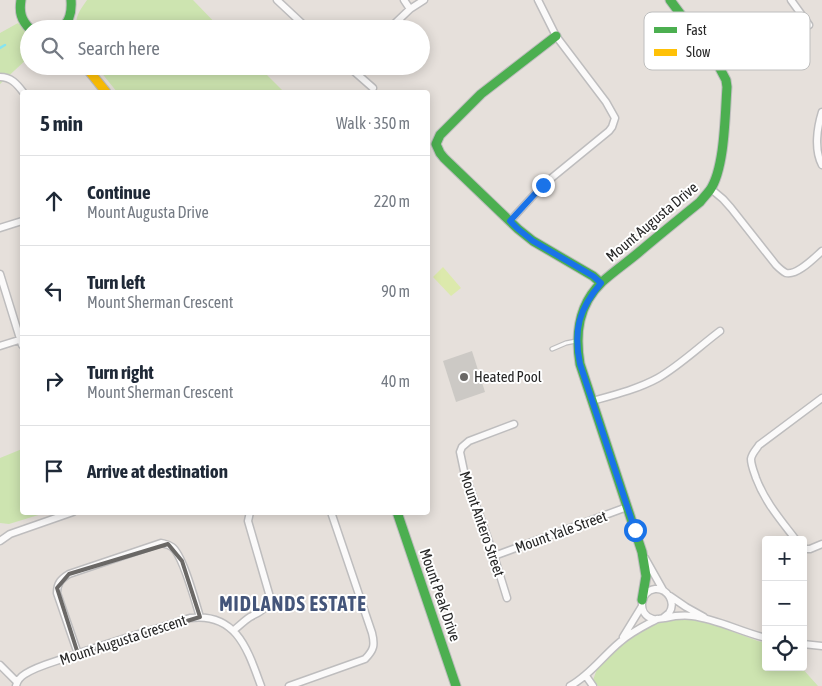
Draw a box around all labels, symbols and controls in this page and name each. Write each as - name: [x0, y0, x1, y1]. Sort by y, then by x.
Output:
- legend: [644, 12, 810, 70]
- search box: [20, 20, 430, 75]
- text: Fast: [686, 22, 707, 38]
- icon: search: [38, 34, 66, 62]
- text: Search here: [78, 37, 160, 59]
- text: Slow: [686, 44, 711, 60]
- text: 5 min: [40, 111, 83, 135]
- text: Walk · 350 m: [336, 114, 410, 132]
- route end: [532, 174, 555, 197]
- street label: Mount Augusta Drive: [603, 178, 701, 265]
- text: Continue: [87, 181, 151, 203]
- icon: ahead: [40, 187, 68, 215]
- text: 220 m: [374, 192, 410, 210]
- text: Mount Augusta Drive: [87, 203, 209, 221]
- text: Turn left: [87, 271, 145, 293]
- icon: left: [40, 277, 68, 305]
- text: 90 m: [381, 282, 410, 300]
- text: Mount Sherman Crescent: [87, 293, 233, 311]
- text: Turn right: [87, 361, 154, 383]
- icon: right: [40, 367, 68, 395]
- place label: Heated Pool: [474, 368, 542, 385]
- marker: Heated Pool: [458, 371, 470, 383]
- text: 40 m: [381, 372, 410, 390]
- text: Mount Sherman Crescent: [87, 383, 233, 401]
- icon: arrive: [40, 457, 68, 485]
- text: Arrive at destination: [87, 460, 228, 482]
- street label: Mount Antero Street: [457, 469, 508, 579]
- street label: Mount Yale Street: [513, 507, 609, 556]
- route start: [624, 519, 647, 542]
- map controls: [762, 536, 807, 671]
- button: +: [762, 536, 807, 581]
- street label: Mount Peak Drive: [417, 546, 464, 644]
- button: −: [762, 581, 807, 626]
- district label: MIDLANDS ESTATE: [219, 592, 367, 615]
- street label: Mount Augusta Crescent: [57, 611, 188, 668]
- button: locate: [762, 626, 807, 671]

